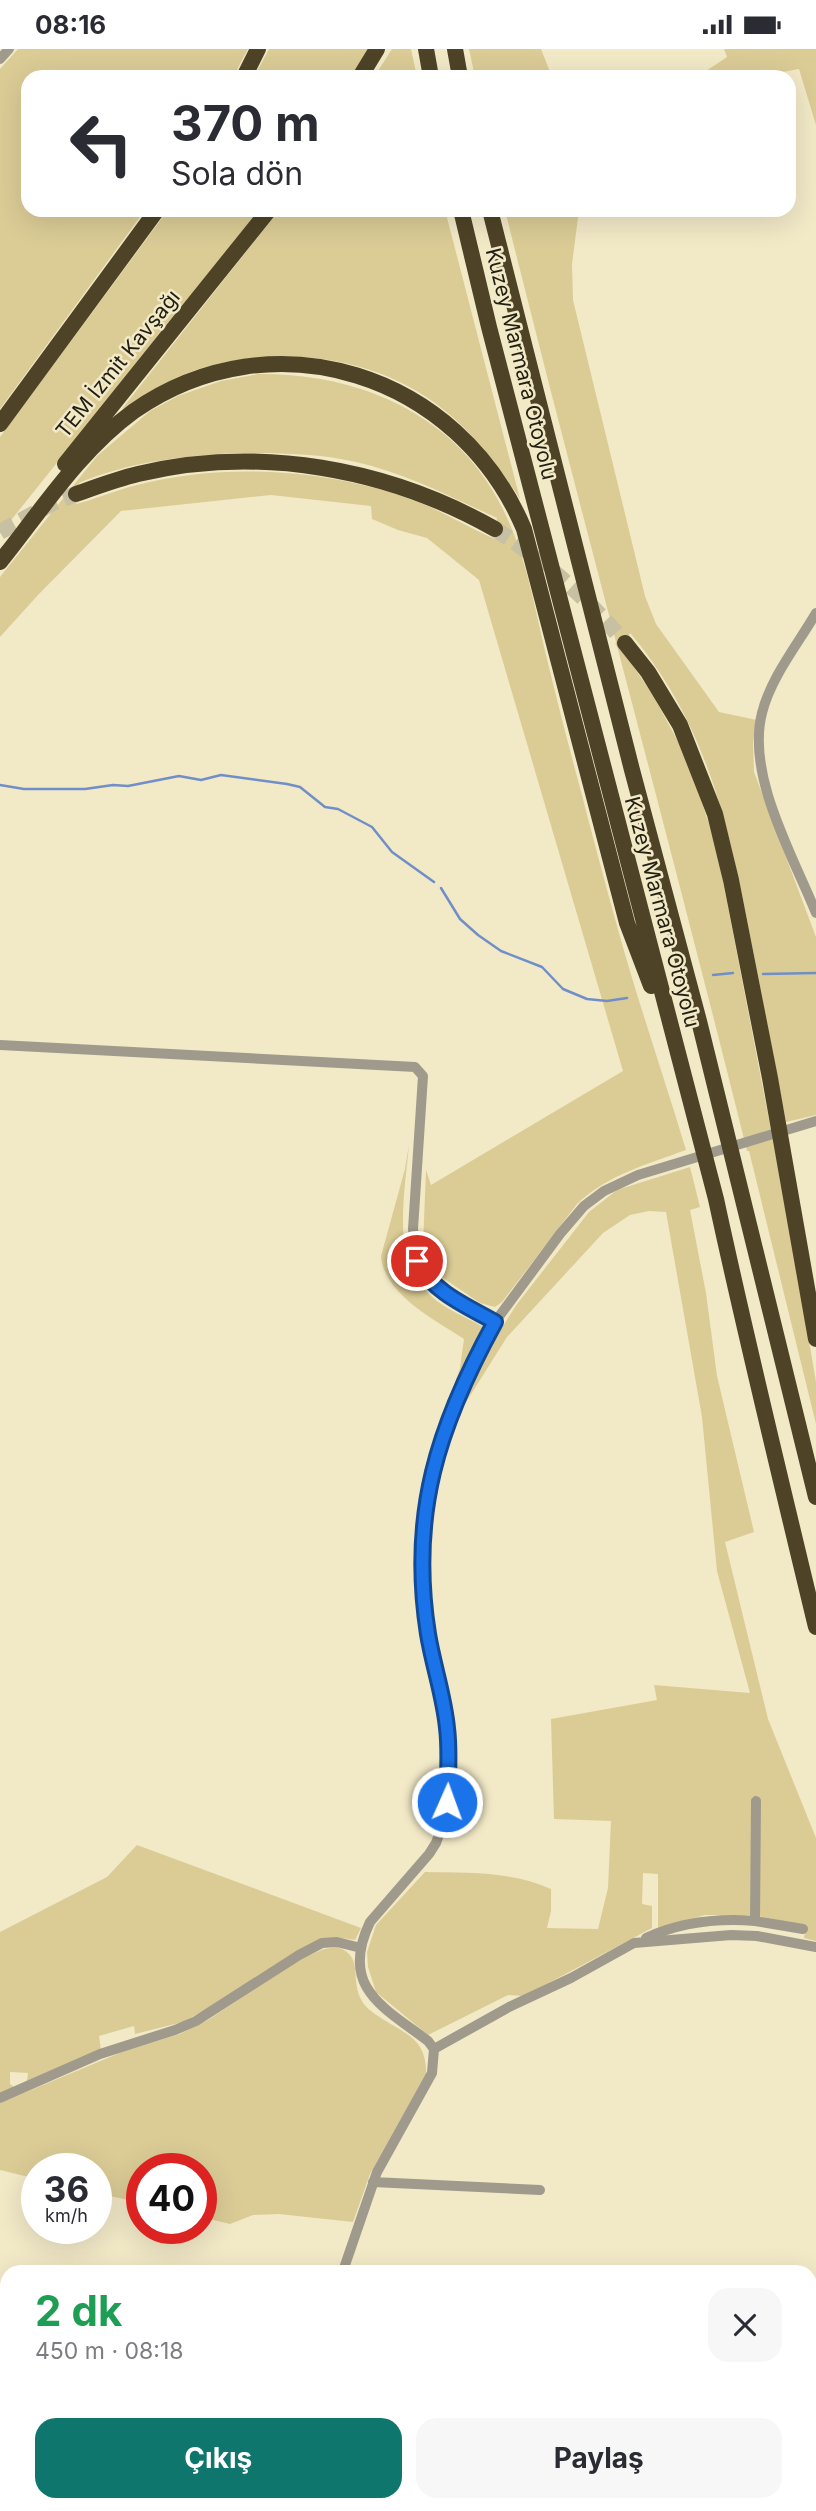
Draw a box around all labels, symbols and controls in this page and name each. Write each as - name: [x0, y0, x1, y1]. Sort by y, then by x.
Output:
- text: 08:16: [35, 9, 106, 40]
- text: 370 m: [171, 94, 320, 153]
- icon: left: [56, 98, 147, 189]
- text: Sola dön: [171, 154, 303, 193]
- street label: Kuzey Marmara Otoyolu: [481, 245, 562, 482]
- street label: TEM İzmit Kavşağı: [50, 284, 185, 443]
- street label: Kuzey Marmara Otoyolu: [620, 794, 705, 1030]
- pin: [387, 1231, 447, 1291]
- icon: arrive: [398, 1242, 436, 1280]
- position arrow: [410, 1765, 484, 1839]
- speed limit sign: 40: [126, 2153, 217, 2244]
- text: 36: [44, 2168, 89, 2210]
- text: km/h: [45, 2205, 88, 2226]
- text: 2 dk: [35, 2285, 122, 2336]
- button: close: [708, 2288, 782, 2362]
- text: 450 m · 08:18: [35, 2337, 183, 2365]
- button: Çıkış: [35, 2418, 402, 2498]
- button: Paylaş: [416, 2418, 782, 2498]

